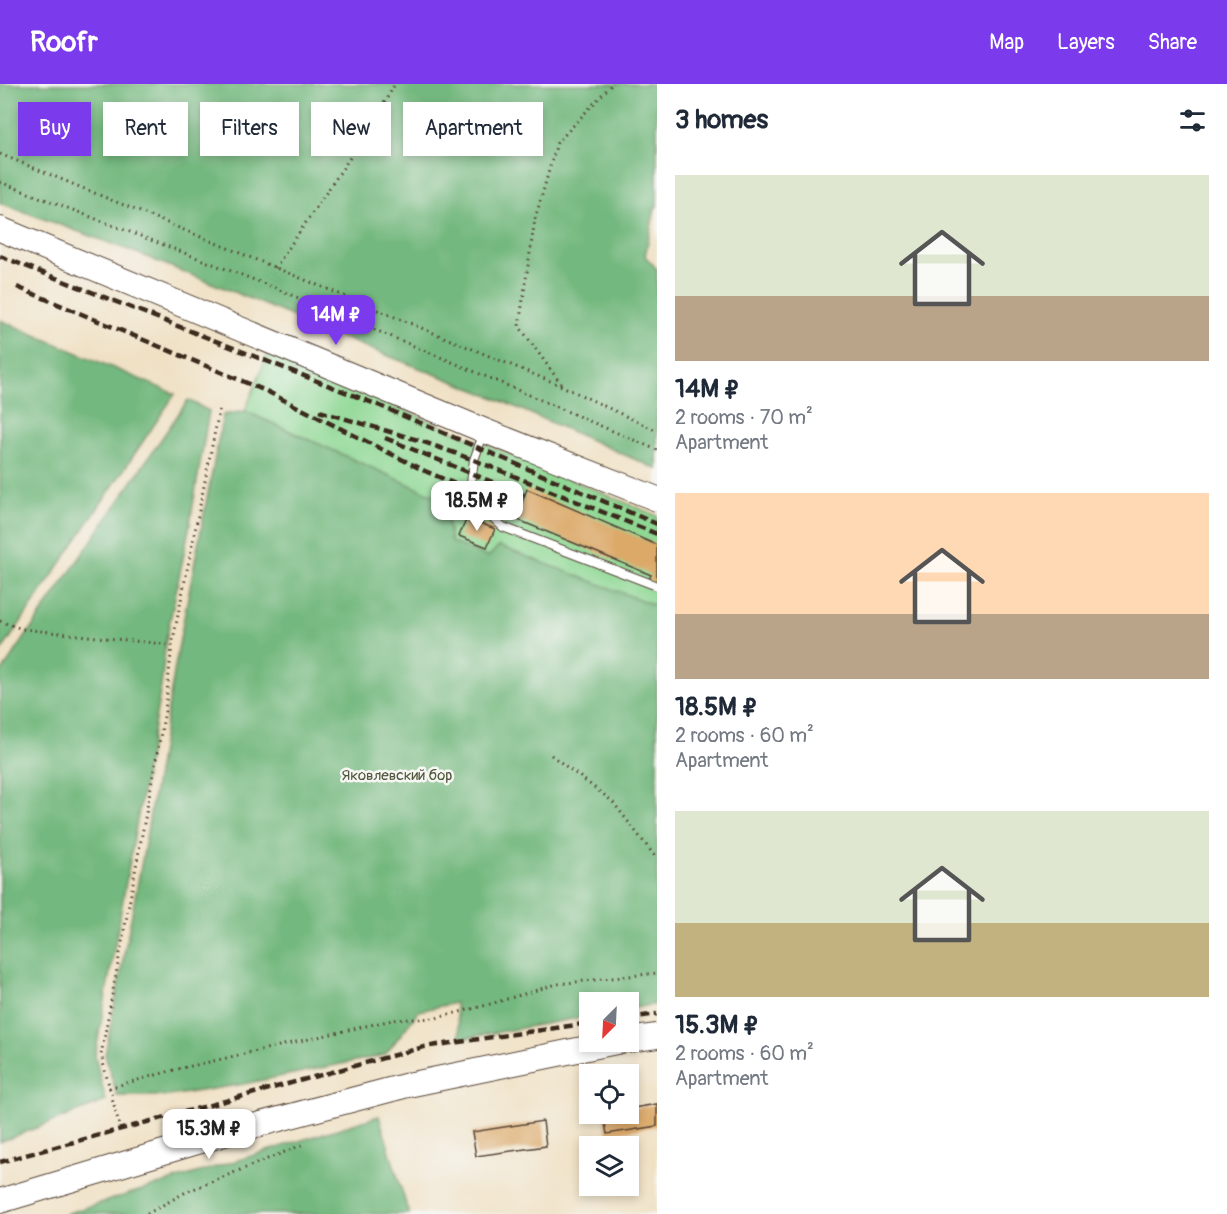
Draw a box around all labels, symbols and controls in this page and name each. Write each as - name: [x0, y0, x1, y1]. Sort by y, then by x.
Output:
- text: Roofr: [30, 25, 98, 60]
- text: Map: [989, 29, 1024, 56]
- text: Layers: [1057, 29, 1115, 56]
- text: Share: [1148, 29, 1197, 56]
- chip: Buy: [18, 102, 91, 156]
- chip: Rent: [103, 102, 188, 156]
- chip: Filters: [200, 102, 299, 156]
- chip: New: [311, 102, 391, 156]
- chip: Apartment: [403, 102, 543, 156]
- text: 3 homes: [675, 104, 768, 136]
- icon: filters: [1176, 104, 1209, 137]
- icon: home: [888, 214, 996, 322]
- pin: 14M ₽: [294, 295, 378, 346]
- text: 14M ₽: [311, 302, 361, 327]
- text: 14M ₽: [675, 373, 740, 405]
- text: 2 rooms · 70 m²: [675, 405, 813, 430]
- text: Apartment: [675, 430, 768, 455]
- pin: 18.5M ₽: [422, 481, 532, 532]
- text: 18.5M ₽: [445, 488, 509, 513]
- icon: home: [888, 532, 996, 640]
- text: 18.5M ₽: [675, 691, 758, 723]
- text: 2 rooms · 60 m²: [675, 723, 814, 748]
- text: Apartment: [675, 748, 768, 773]
- park label: Яковлевский бор: [342, 766, 452, 785]
- icon: home: [888, 850, 996, 958]
- north arrow: [579, 992, 639, 1052]
- map controls: [579, 992, 639, 1196]
- text: 15.3M ₽: [675, 1009, 759, 1041]
- text: 2 rooms · 60 m²: [675, 1041, 814, 1066]
- button: locate: [579, 1064, 639, 1124]
- text: Apartment: [675, 1066, 768, 1091]
- pin: 15.3M ₽: [154, 1109, 264, 1160]
- text: 15.3M ₽: [177, 1116, 241, 1141]
- button: layers: [579, 1136, 639, 1196]

